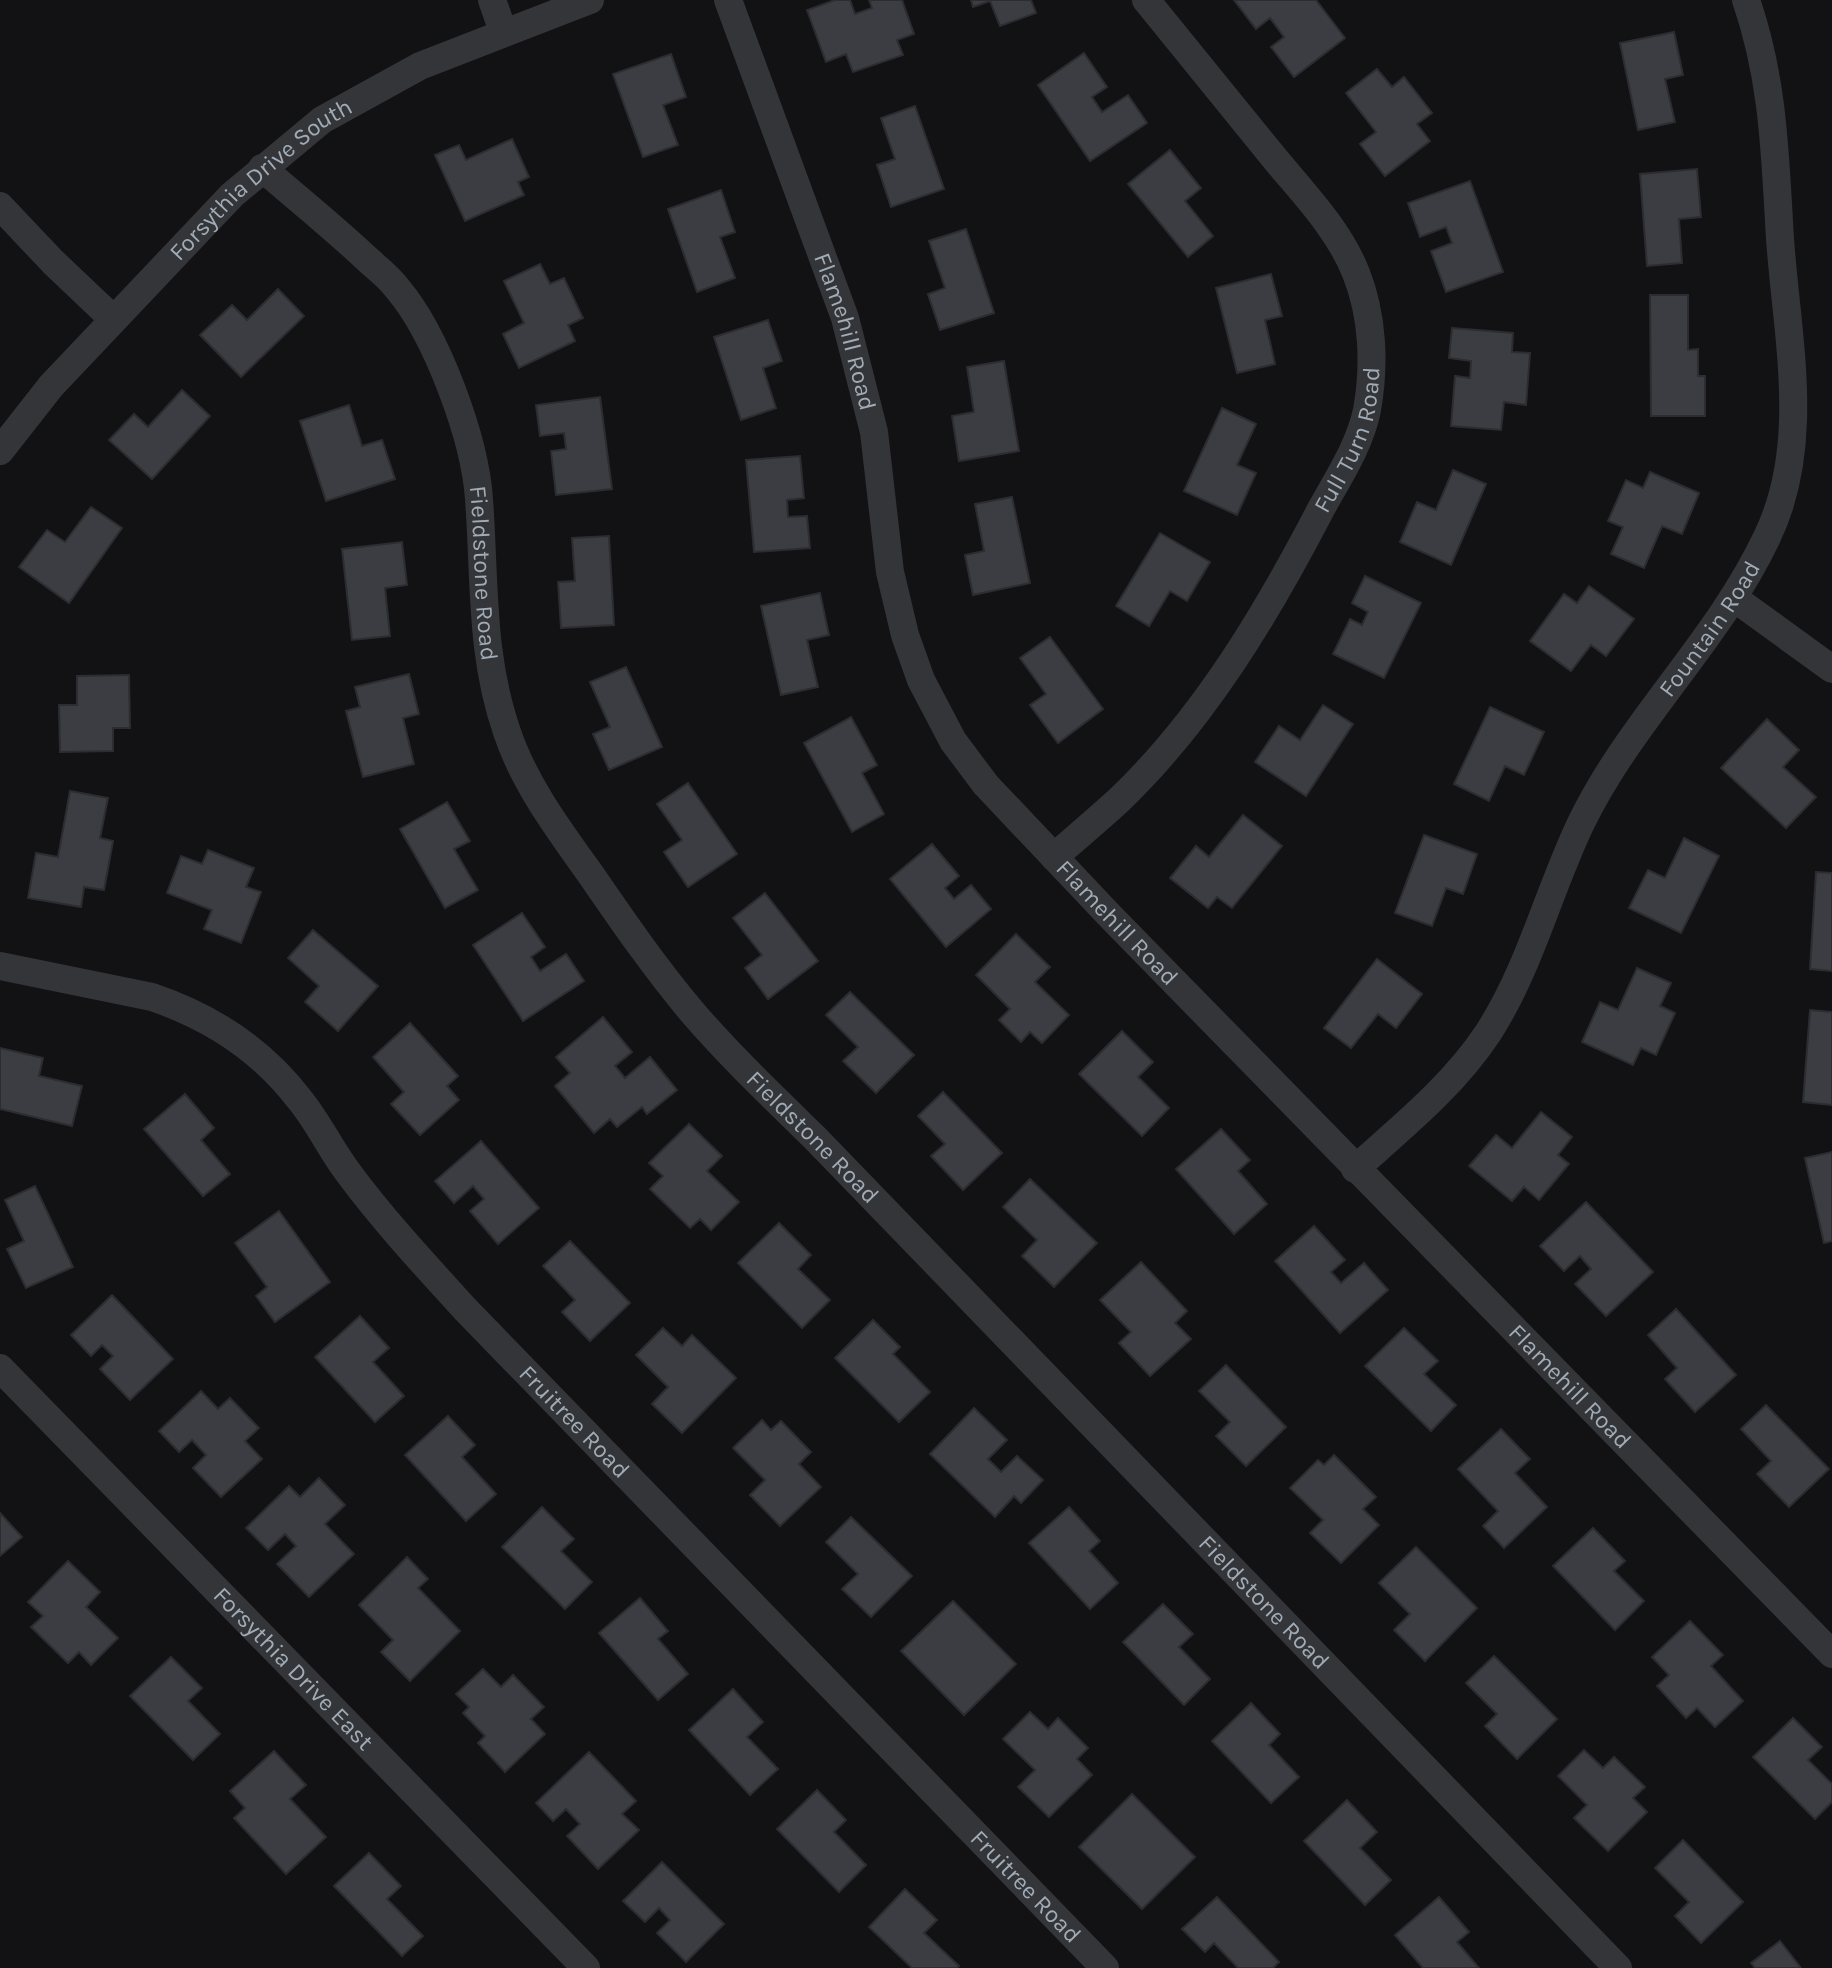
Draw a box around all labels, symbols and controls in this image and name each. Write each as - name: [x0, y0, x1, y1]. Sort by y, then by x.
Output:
- street label: Forsythia Drive South: [163, 92, 357, 266]
- street label: Flamehill Road: [808, 249, 882, 413]
- street label: Full Turn Road: [1308, 366, 1385, 517]
- street label: Fieldstone Road: [464, 484, 504, 662]
- street label: Fountain Road: [1653, 556, 1766, 702]
- street label: Flamehill Road: [1050, 854, 1184, 991]
- street label: Fieldstone Road: [741, 1065, 885, 1209]
- street label: Flamehill Road: [1503, 1318, 1637, 1454]
- street label: Fruitree Road: [513, 1359, 635, 1484]
- street label: Fieldstone Road: [1193, 1529, 1335, 1675]
- street label: Forsythia Drive East: [208, 1581, 379, 1756]
- street label: Fruitree Road: [965, 1824, 1087, 1949]

